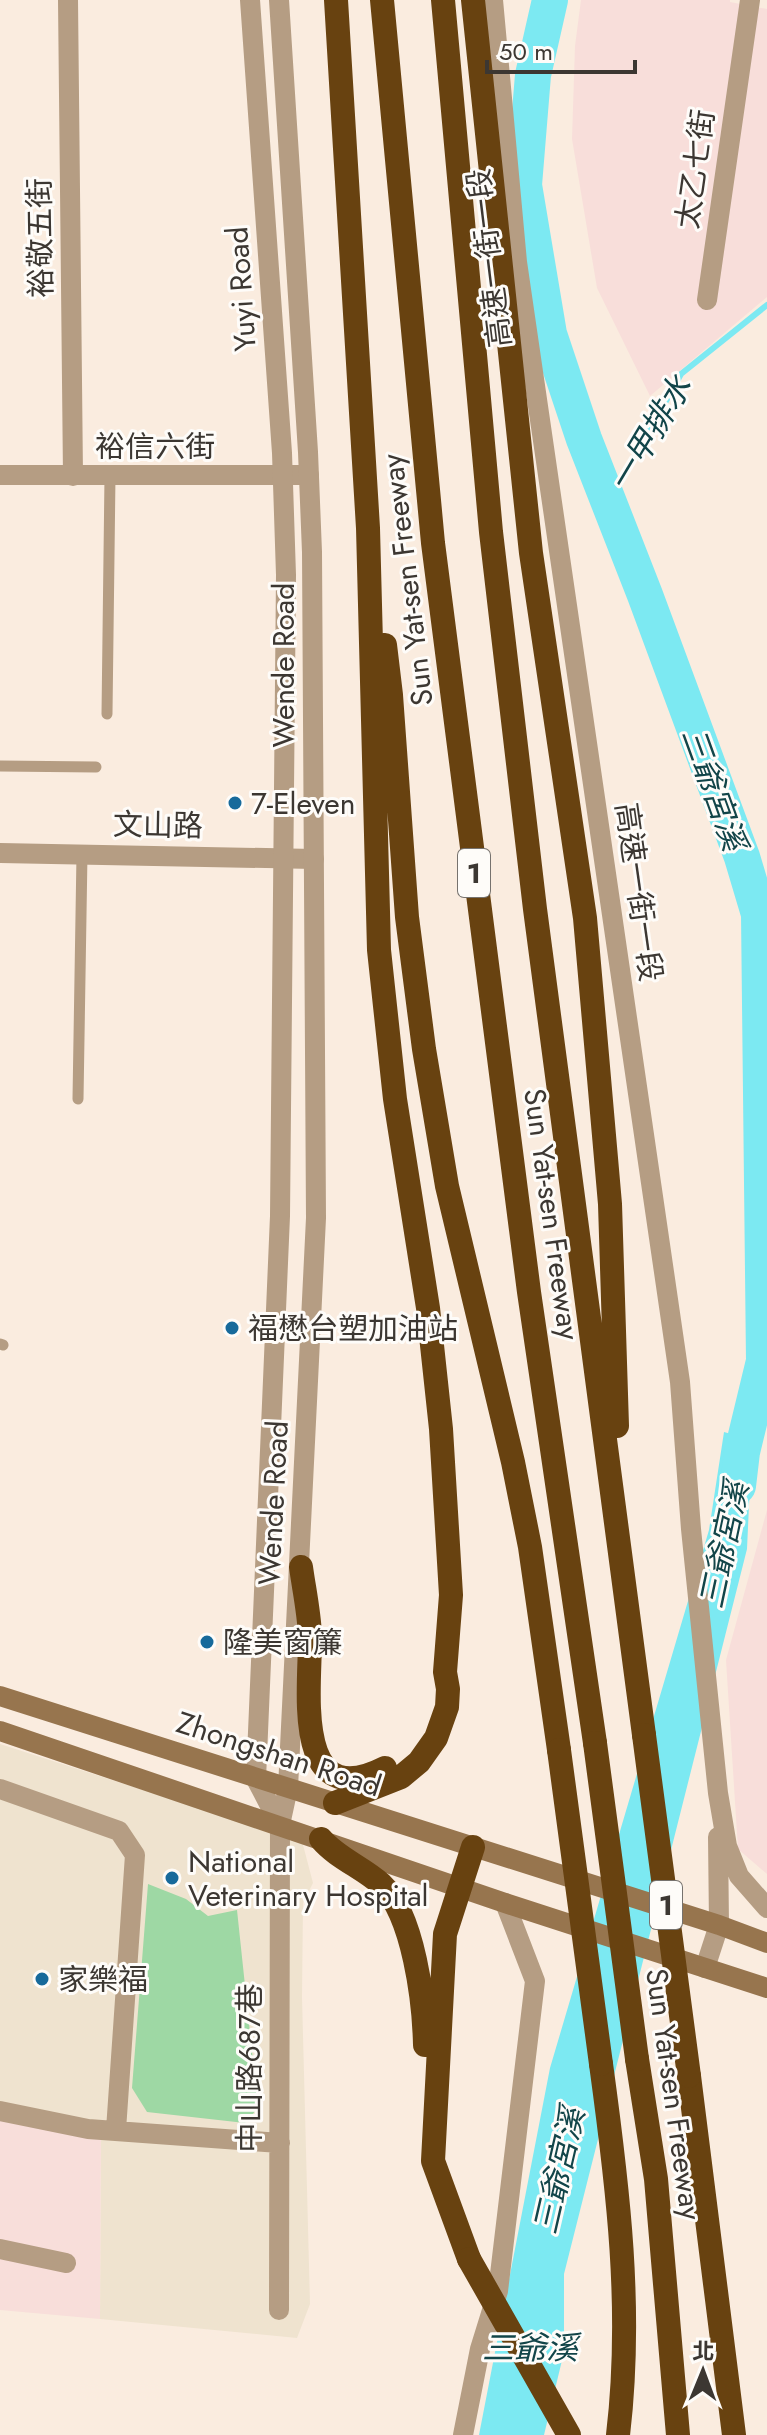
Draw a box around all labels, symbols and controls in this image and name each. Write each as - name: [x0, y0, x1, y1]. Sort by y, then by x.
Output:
- scale bar: [487, 24, 635, 74]
- text: 50 m: [499, 34, 553, 69]
- street label: 太乙七街: [665, 107, 725, 231]
- street label: 高速一街一段: [457, 166, 521, 350]
- street label: 裕敬五街: [17, 178, 63, 298]
- street label: Yuyi Road: [215, 225, 267, 353]
- water label: 一甲排水: [597, 366, 704, 501]
- street label: 裕信六街: [95, 425, 215, 468]
- street label: Sun Yat-sen Freeway: [370, 451, 444, 708]
- street label: Wende Road: [262, 583, 305, 747]
- water label: 三爺宮溪: [670, 721, 759, 861]
- place label: 7-Eleven: [251, 782, 355, 825]
- marker: 7-Eleven: [226, 794, 244, 812]
- street label: 高速一街一段: [605, 800, 673, 984]
- street label: 文山路: [113, 803, 203, 847]
- road number: 1: [458, 849, 490, 897]
- street label: Sun Yat-sen Freeway: [513, 1085, 591, 1343]
- place label: 福懋台塑加油站: [248, 1307, 458, 1350]
- marker: 福懋台塑加油站: [223, 1319, 241, 1337]
- street label: Wende Road: [247, 1420, 299, 1586]
- water label: 三爺宮溪: [688, 1474, 761, 1612]
- place label: 隆美窗簾: [223, 1621, 343, 1664]
- marker: 隆美窗簾: [198, 1633, 216, 1651]
- street label: Zhongshan Road: [171, 1701, 387, 1807]
- place label: National Veterinary Hospital: [188, 1840, 429, 1917]
- marker: National Veterinary Hospital: [163, 1869, 181, 1887]
- road number: 1: [650, 1881, 682, 1929]
- place label: 家樂福: [58, 1958, 148, 2001]
- street label: Sun Yat-sen Freeway: [635, 1965, 713, 2223]
- marker: 家樂福: [33, 1970, 51, 1988]
- street label: 中山路687巷: [228, 1984, 271, 2152]
- water label: 三爺宮溪: [522, 2100, 597, 2239]
- water label: 三爺溪: [482, 2325, 582, 2371]
- north arrow: [663, 2331, 743, 2411]
- text: 北: [692, 2335, 715, 2367]

